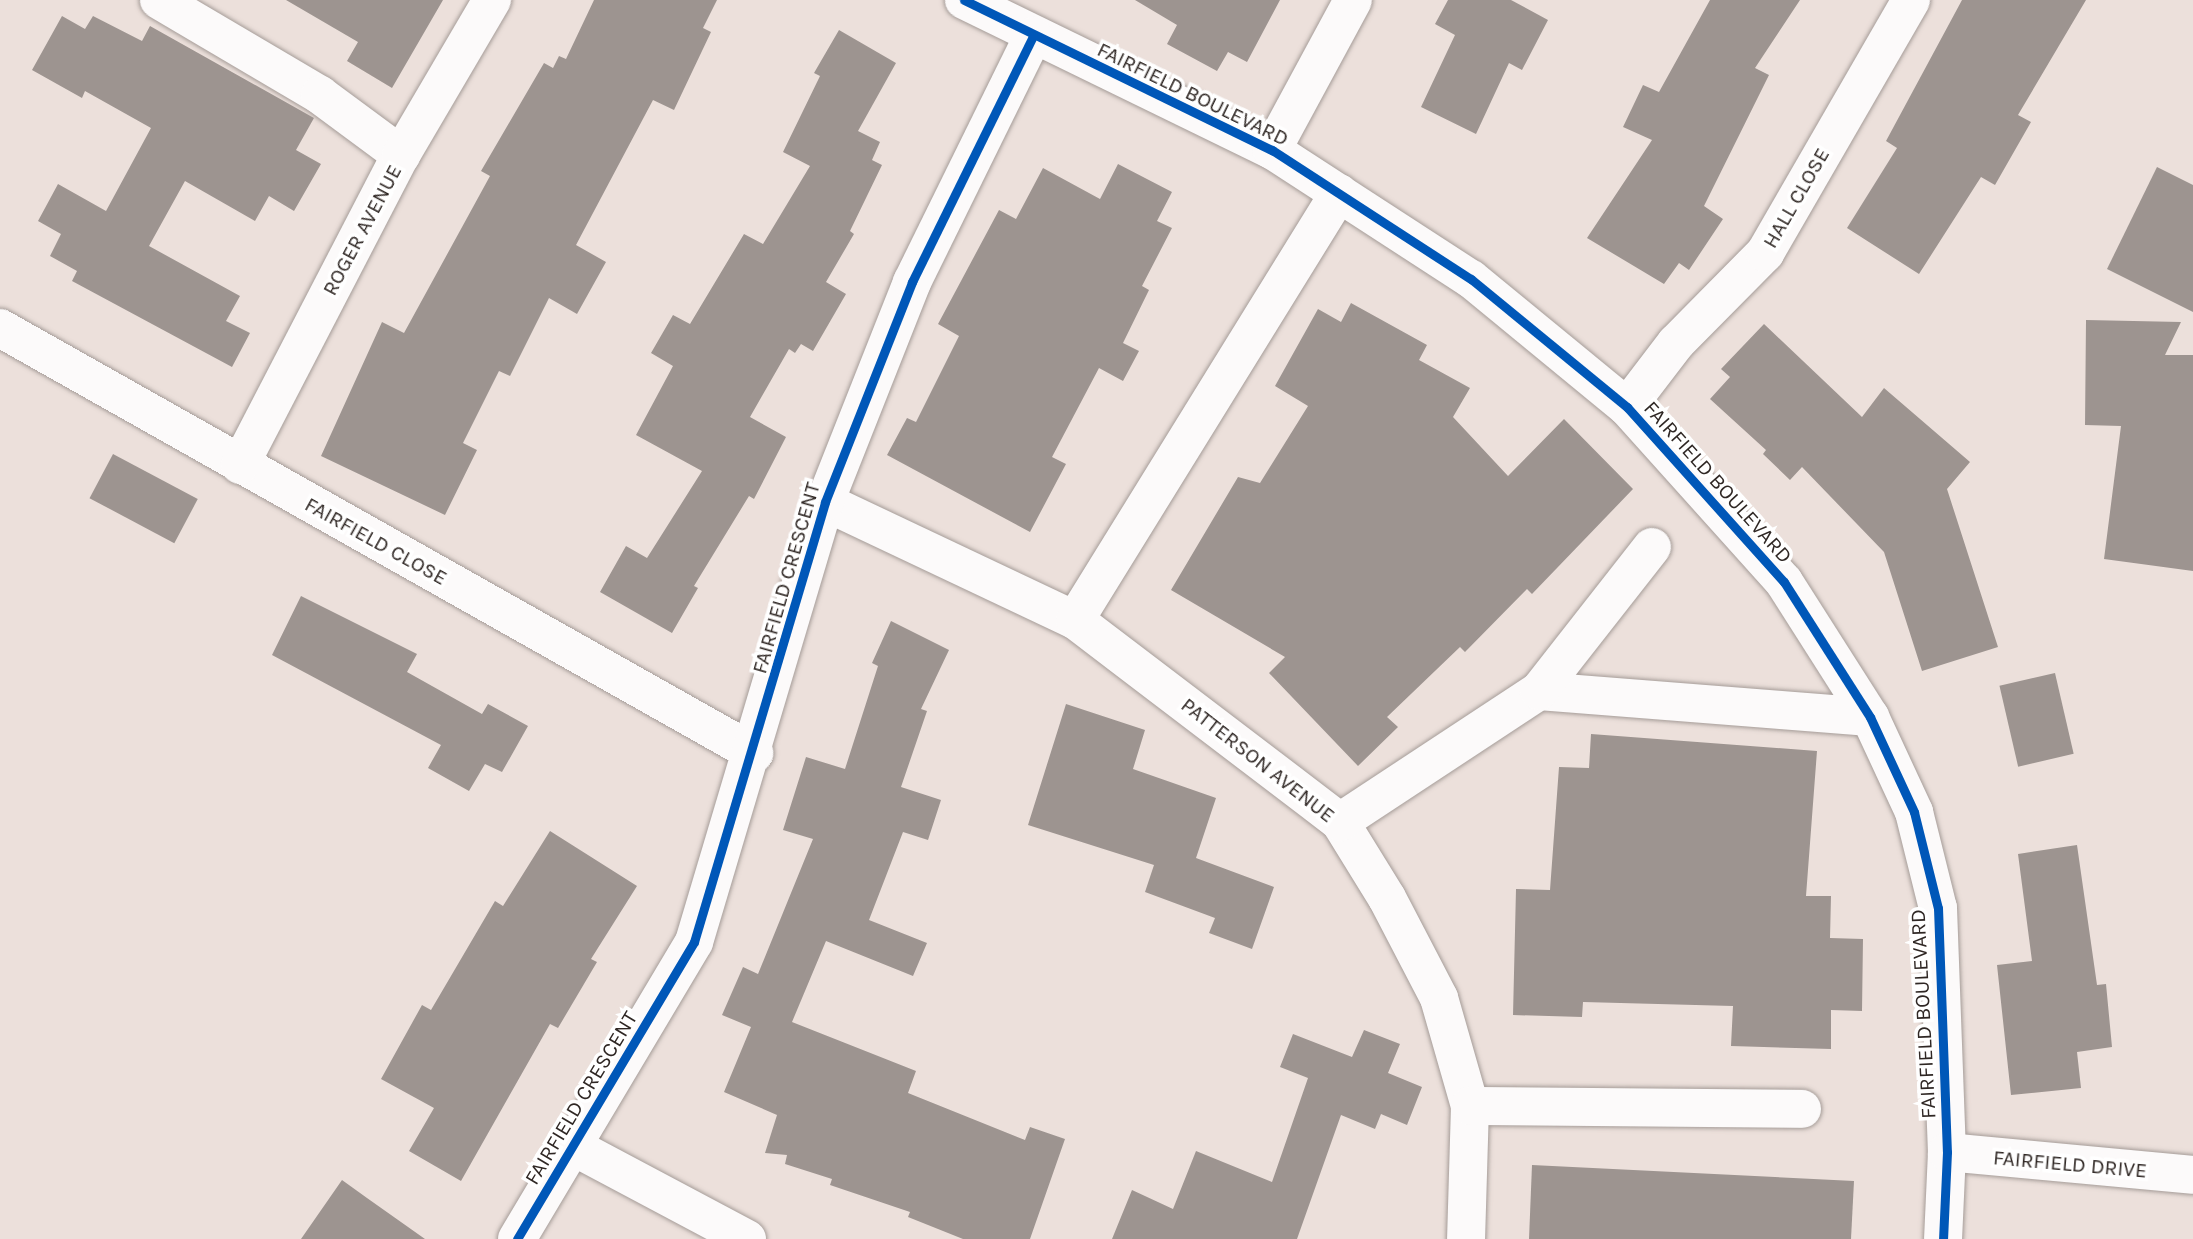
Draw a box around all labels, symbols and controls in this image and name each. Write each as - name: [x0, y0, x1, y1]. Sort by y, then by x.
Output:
- street label: FAIRFIELD BOULEVARD: [1093, 37, 1293, 151]
- street label: HALL CLOSE: [1757, 143, 1835, 253]
- street label: ROGER AVENUE: [317, 160, 407, 300]
- street label: FAIRFIELD BOULEVARD: [1638, 396, 1798, 568]
- street label: FAIRFIELD CRESCENT: [747, 479, 825, 677]
- street label: FAIRFIELD CLOSE: [300, 492, 452, 590]
- street label: PATTERSON AVENUE: [1176, 692, 1340, 828]
- street label: FAIRFIELD BOULEVARD: [1905, 909, 1941, 1119]
- street label: FAIRFIELD CRESCENT: [519, 1007, 643, 1189]
- street label: FAIRFIELD DRIVE: [1992, 1145, 2148, 1183]

